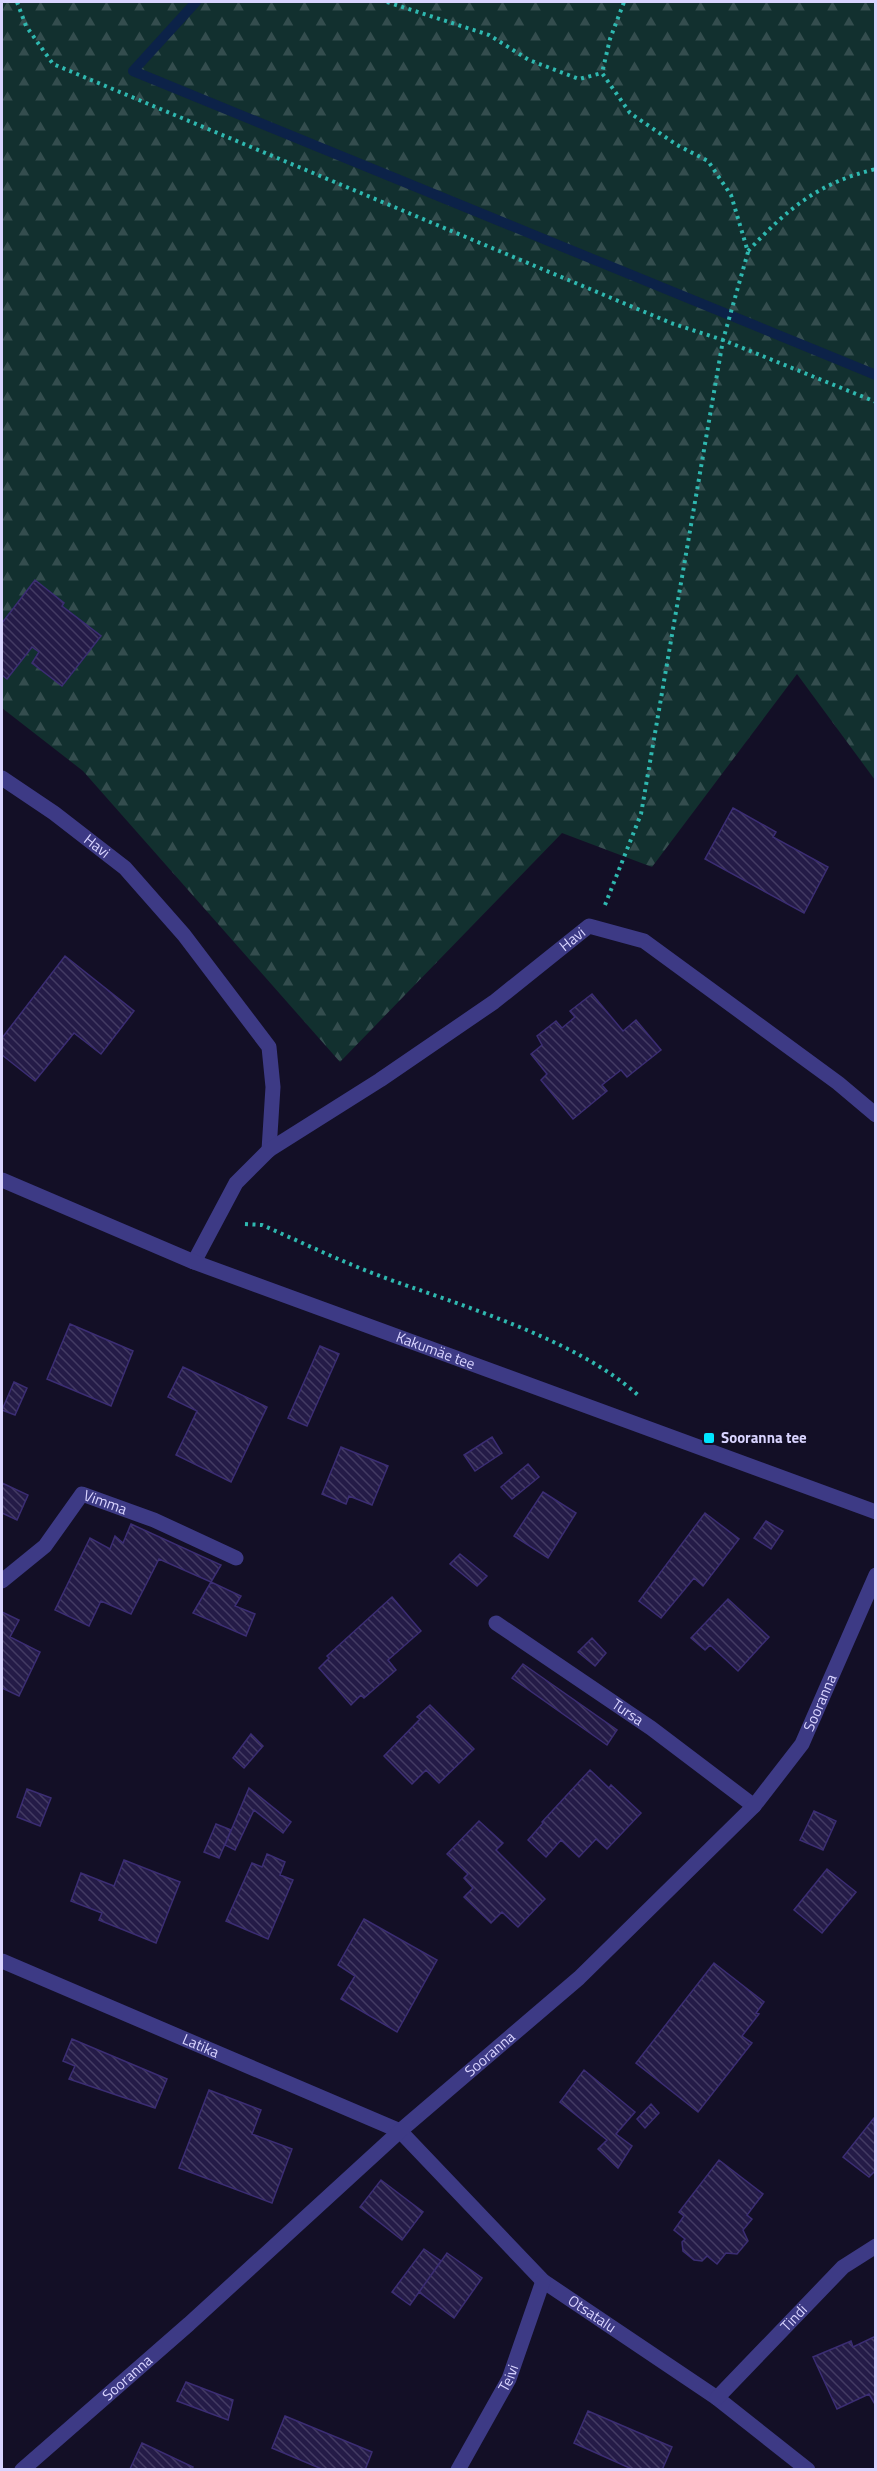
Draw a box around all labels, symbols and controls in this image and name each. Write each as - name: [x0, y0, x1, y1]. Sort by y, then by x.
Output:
- street label: Havi: [79, 828, 115, 864]
- street label: Havi: [554, 921, 590, 957]
- street label: Kakumäe tee: [393, 1325, 478, 1375]
- place label: Sooranna tee: [721, 1426, 807, 1449]
- marker: Sooranna tee: [702, 1431, 716, 1445]
- street label: Vimma: [81, 1484, 131, 1520]
- street label: Sooranna: [797, 1670, 842, 1735]
- street label: Tursa: [607, 1693, 649, 1731]
- street label: Sooranna: [459, 2025, 520, 2082]
- street label: Latika: [179, 2027, 223, 2064]
- street label: Otsatalu: [563, 2289, 621, 2338]
- street label: Tindi: [775, 2299, 812, 2337]
- street label: Sooranna: [97, 2349, 158, 2406]
- street label: Teivi: [492, 2361, 524, 2396]

